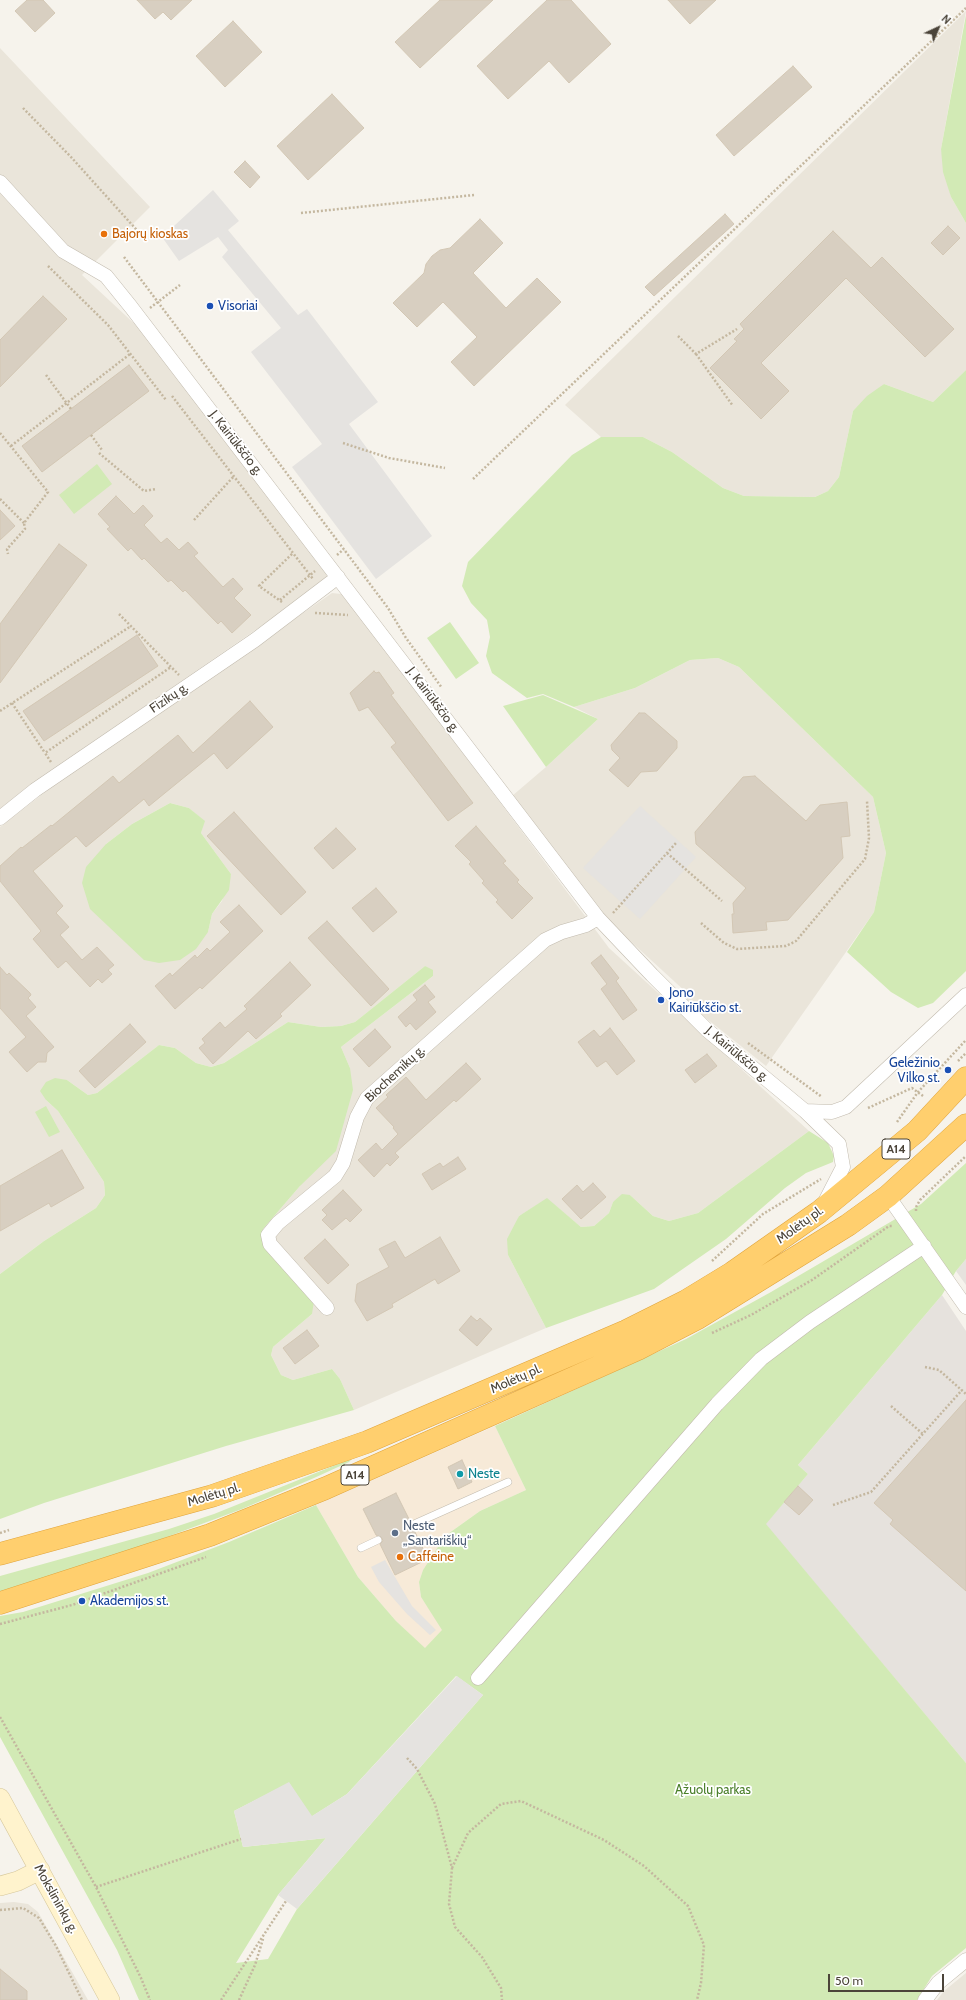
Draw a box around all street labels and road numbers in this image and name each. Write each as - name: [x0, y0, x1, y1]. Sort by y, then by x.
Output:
- street label: J. Kairiūkščio g.: [206, 407, 266, 479]
- street label: J. Kairiūkščio g.: [403, 664, 463, 736]
- street label: Fizikų g.: [147, 679, 191, 717]
- street label: J. Kairiūkščio g.: [702, 1023, 772, 1085]
- street label: Biochemikų g.: [362, 1042, 428, 1106]
- road number: A14: [882, 1139, 910, 1159]
- street label: Molėtų pl.: [773, 1203, 827, 1247]
- street label: Molėtų pl.: [488, 1361, 544, 1397]
- road number: A14: [341, 1465, 369, 1485]
- street label: Molėtų pl.: [186, 1480, 242, 1510]
- street label: Mokslininkų g.: [31, 1862, 81, 1936]

